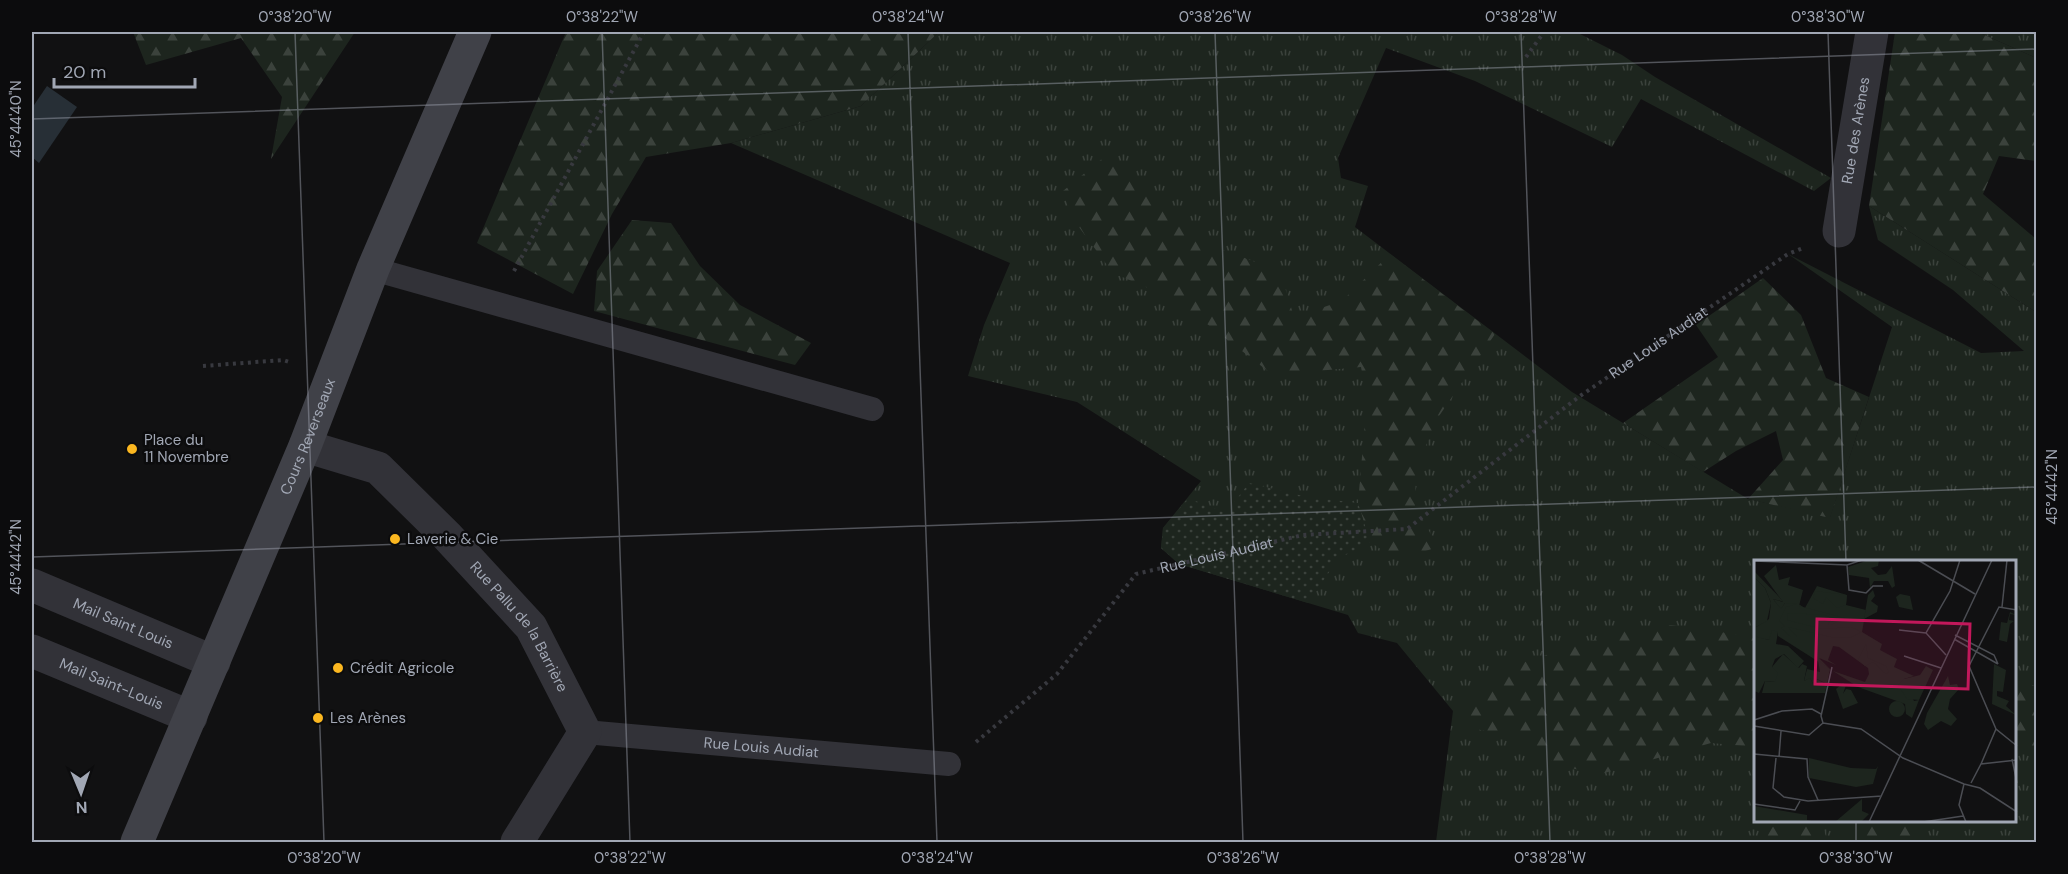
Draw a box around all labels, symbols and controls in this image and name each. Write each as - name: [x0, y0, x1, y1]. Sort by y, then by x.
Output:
- text: 0°38'20"W: [258, 7, 332, 27]
- text: 0°38'22"W: [566, 7, 638, 27]
- text: 0°38'24"W: [872, 7, 945, 27]
- text: 0°38'26"W: [1179, 7, 1252, 27]
- text: 0°38'28"W: [1485, 7, 1558, 27]
- text: 0°38'30"W: [1791, 7, 1865, 27]
- scale bar: [54, 51, 195, 89]
- text: 20 m: [63, 60, 106, 84]
- street label: Rue des Arènes: [1837, 75, 1874, 185]
- text: 45°44'40"N: [6, 80, 26, 158]
- street label: Rue Louis Audiat: [1605, 302, 1712, 383]
- street label: Cours Reverseaux: [275, 375, 340, 498]
- place label: Place du 11 Novembre: [144, 430, 229, 467]
- marker: Place du 11 Novembre: [125, 442, 139, 456]
- text: 45°44'42"N: [2042, 449, 2062, 525]
- text: 45°44'42"N: [6, 519, 26, 595]
- place label: Laverie & Cie: [407, 529, 498, 549]
- marker: Laverie & Cie: [388, 532, 402, 546]
- street label: Rue Louis Audiat: [1158, 532, 1275, 578]
- street label: Rue Pallu de la Barrière: [465, 557, 573, 695]
- inset map: [1754, 560, 2017, 823]
- street label: Mail Saint Louis: [70, 594, 176, 654]
- street label: Mail Saint-Louis: [56, 653, 167, 715]
- place label: Crédit Agricole: [350, 658, 454, 678]
- marker: Crédit Agricole: [331, 661, 345, 675]
- place label: Les Arènes: [330, 708, 406, 728]
- marker: Les Arènes: [311, 711, 325, 725]
- street label: Rue Louis Audiat: [703, 732, 820, 763]
- north arrow: [51, 763, 111, 823]
- text: N: [75, 797, 88, 818]
- text: 0°38'20"W: [287, 848, 361, 868]
- text: 0°38'22"W: [594, 848, 666, 868]
- text: 0°38'24"W: [901, 848, 974, 868]
- text: 0°38'26"W: [1207, 848, 1280, 868]
- text: 0°38'28"W: [1514, 848, 1587, 868]
- text: 0°38'30"W: [1819, 848, 1893, 868]

